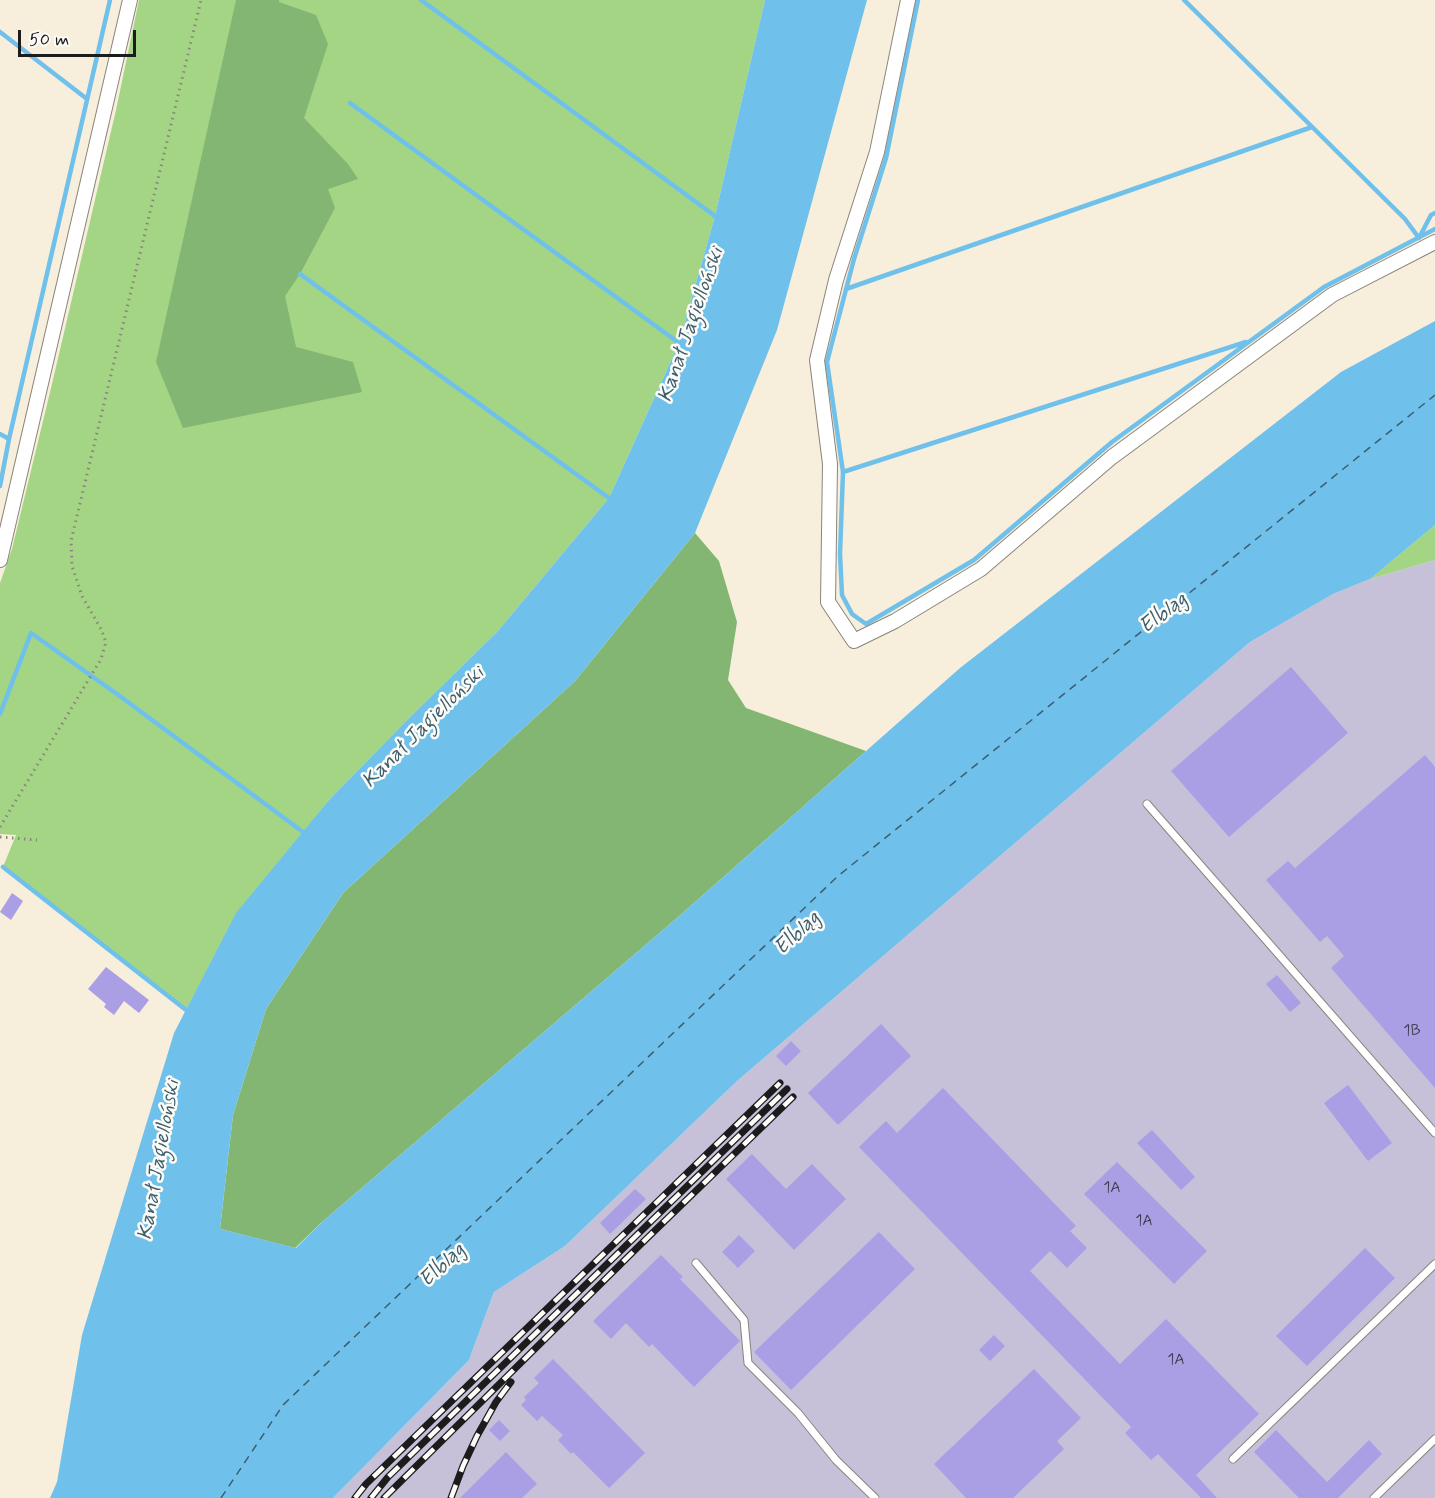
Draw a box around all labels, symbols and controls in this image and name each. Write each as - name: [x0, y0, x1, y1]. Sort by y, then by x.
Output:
- scale bar: [21, 18, 140, 56]
- text: 50 m: [29, 28, 69, 52]
- water label: Kanał Jagielloński: [654, 244, 730, 406]
- water label: Elbląg: [1135, 588, 1193, 640]
- water label: Kanał Jagielloński: [358, 662, 490, 794]
- water label: Elbląg: [770, 907, 826, 961]
- house number: 1B: [1403, 1022, 1421, 1042]
- water label: Kanał Jagielloński: [134, 1078, 186, 1242]
- house number: 1A: [1103, 1179, 1121, 1199]
- house number: 1A: [1135, 1212, 1153, 1232]
- water label: Elbląg: [415, 1239, 471, 1293]
- house number: 1A: [1167, 1351, 1185, 1371]

